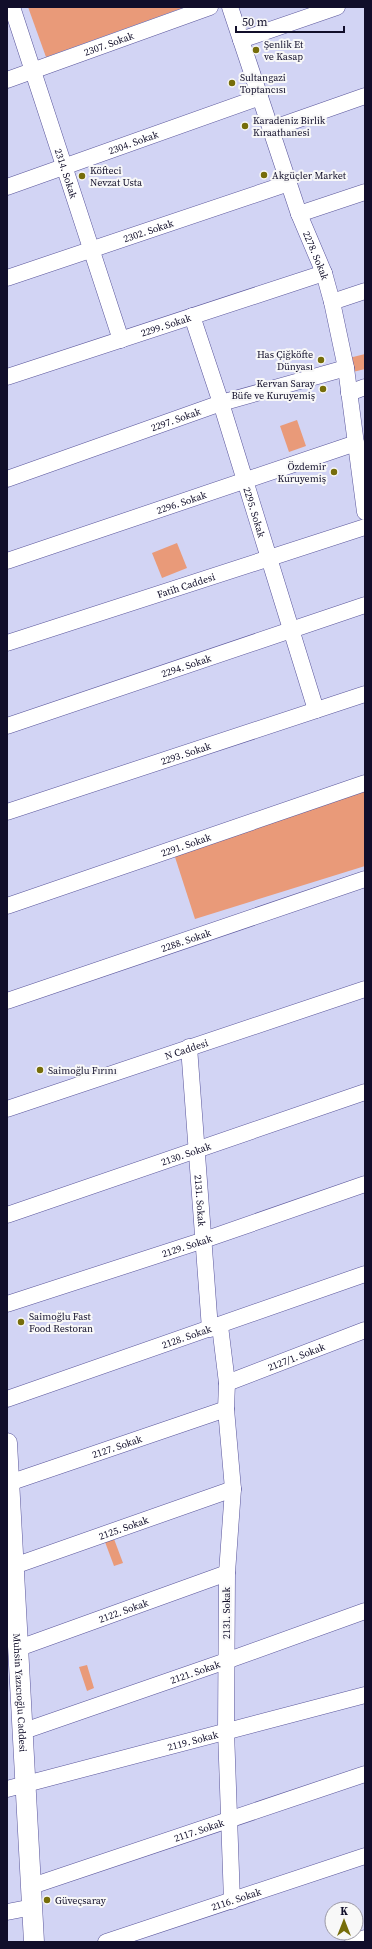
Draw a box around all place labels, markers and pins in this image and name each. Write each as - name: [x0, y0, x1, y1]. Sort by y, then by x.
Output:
- place label: Şenlik Et ve Kasap: [264, 38, 304, 63]
- marker: Şenlik Et ve Kasap: [251, 45, 261, 55]
- place label: Sultangazi Toptancısı: [240, 71, 286, 96]
- marker: Sultangazi Toptancısı: [227, 78, 237, 88]
- place label: Karadeniz Birlik Kıraathanesi: [253, 114, 326, 139]
- marker: Karadeniz Birlik Kıraathanesi: [240, 121, 250, 131]
- place label: Köfteci Nevzat Usta: [90, 164, 143, 189]
- place label: Akgüçler Market: [272, 169, 347, 182]
- marker: Akgüçler Market: [259, 170, 269, 180]
- marker: Köfteci Nevzat Usta: [77, 171, 87, 181]
- place label: Has Çiğköfte Dünyası: [257, 348, 313, 373]
- marker: Has Çiğköfte Dünyası: [316, 355, 326, 365]
- place label: Kervan Saray Büfe ve Kuruyemiş: [231, 377, 316, 402]
- marker: Kervan Saray Büfe ve Kuruyemiş: [318, 384, 328, 394]
- place label: Özdemir Kuruyemiş: [278, 460, 327, 485]
- marker: Özdemir Kuruyemiş: [329, 467, 339, 477]
- place label: Saimoğlu Fırını: [48, 1064, 117, 1077]
- marker: Saimoğlu Fırını: [35, 1065, 45, 1075]
- place label: Saimoğlu Fast Food Restoran: [29, 1310, 93, 1335]
- marker: Saimoğlu Fast Food Restoran: [16, 1317, 26, 1327]
- place label: Güveçsaray: [55, 1894, 107, 1907]
- marker: Güveçsaray: [42, 1895, 52, 1905]

